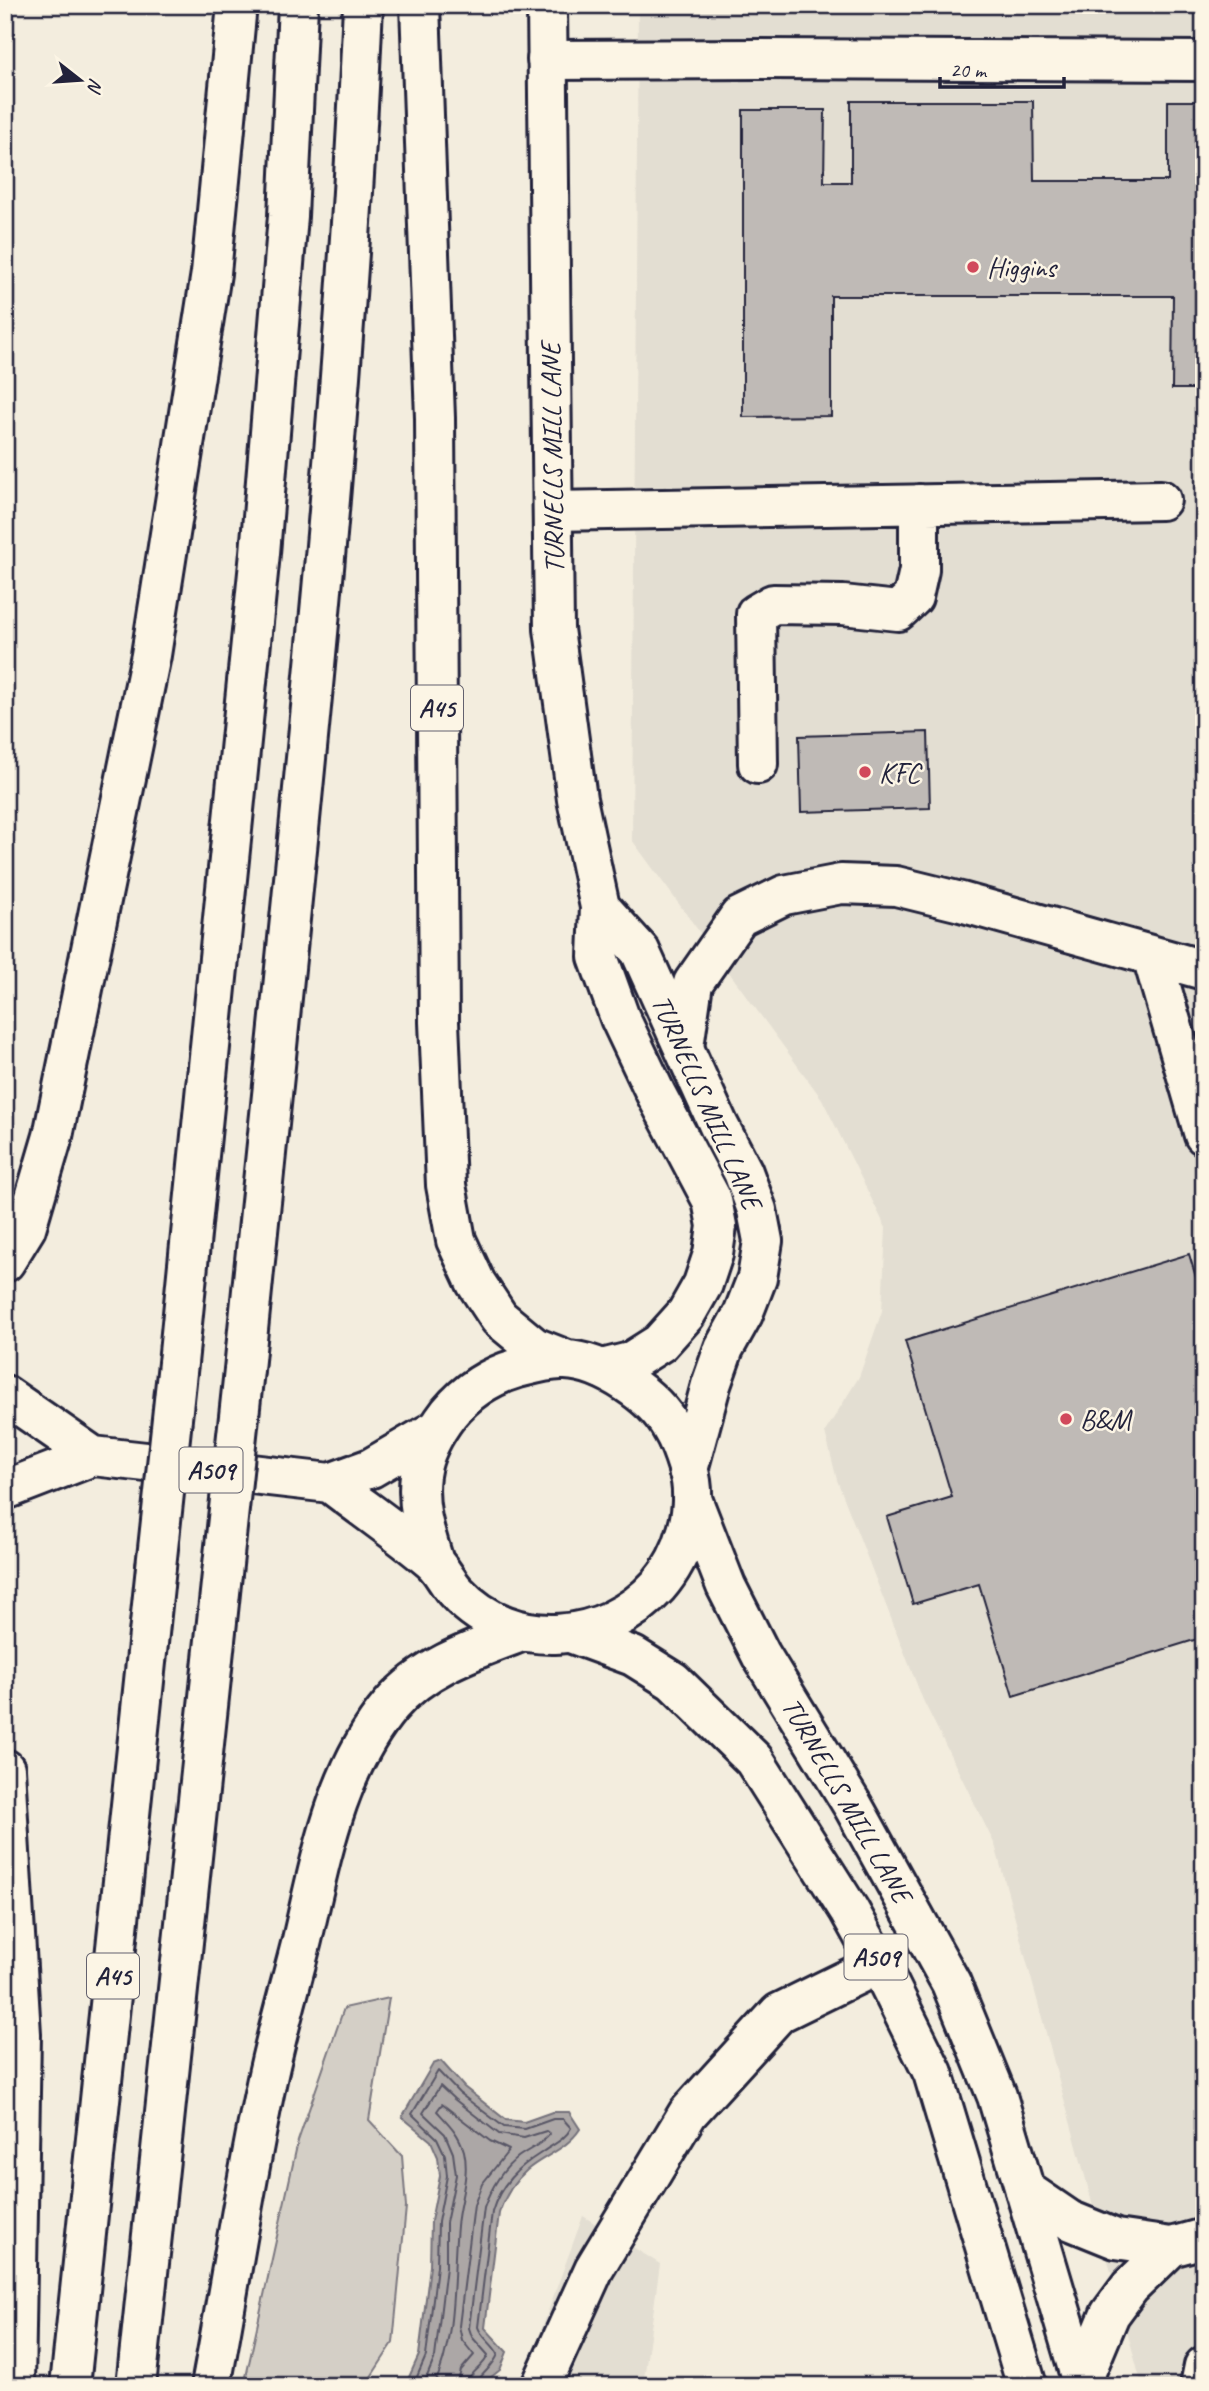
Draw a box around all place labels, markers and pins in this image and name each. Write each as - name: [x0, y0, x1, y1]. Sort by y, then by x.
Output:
- place label: Higgins: [987, 250, 1058, 285]
- marker: Higgins: [965, 259, 981, 275]
- place label: KFC: [879, 755, 923, 790]
- marker: KFC: [857, 764, 873, 780]
- place label: B&M: [1080, 1402, 1133, 1437]
- marker: B&M: [1058, 1411, 1074, 1427]

